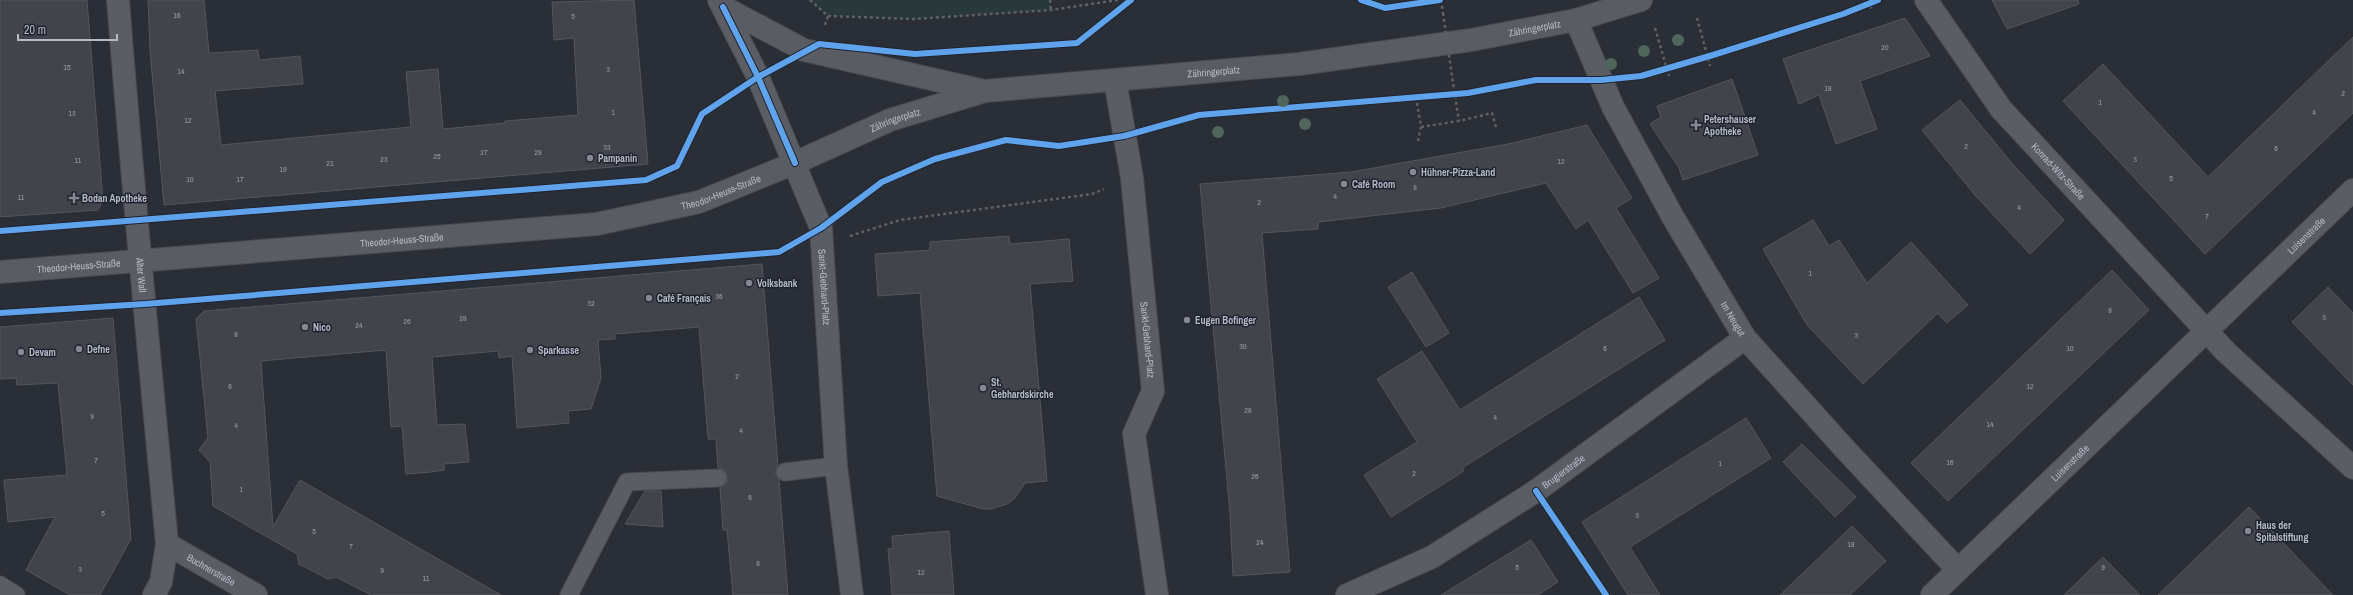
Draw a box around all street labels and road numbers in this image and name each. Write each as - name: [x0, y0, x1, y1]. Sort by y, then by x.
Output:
- street label: Zähringerplatz: [1507, 17, 1562, 39]
- street label: Zähringerplatz: [1187, 63, 1241, 80]
- street label: Zähringerplatz: [868, 105, 922, 135]
- street label: Konrad-Witz-Straße: [2029, 140, 2088, 203]
- street label: Theodor-Heuss-Straße: [680, 171, 763, 212]
- street label: Luisenstraße: [2284, 214, 2328, 256]
- street label: Theodor-Heuss-Straße: [359, 230, 444, 250]
- street label: Sankt-Gebhard-Platz: [816, 248, 834, 326]
- street label: Theodor-Heuss-Straße: [36, 256, 122, 276]
- street label: Alter Wall: [133, 256, 150, 293]
- street label: Im Neugut: [1718, 299, 1749, 339]
- street label: Sankt-Gebhard-Platz: [1138, 301, 1158, 379]
- street label: Luisenstraße: [2048, 441, 2092, 484]
- street label: Brugierstraße: [1539, 451, 1588, 491]
- street label: Buchnerstraße: [185, 550, 238, 589]

